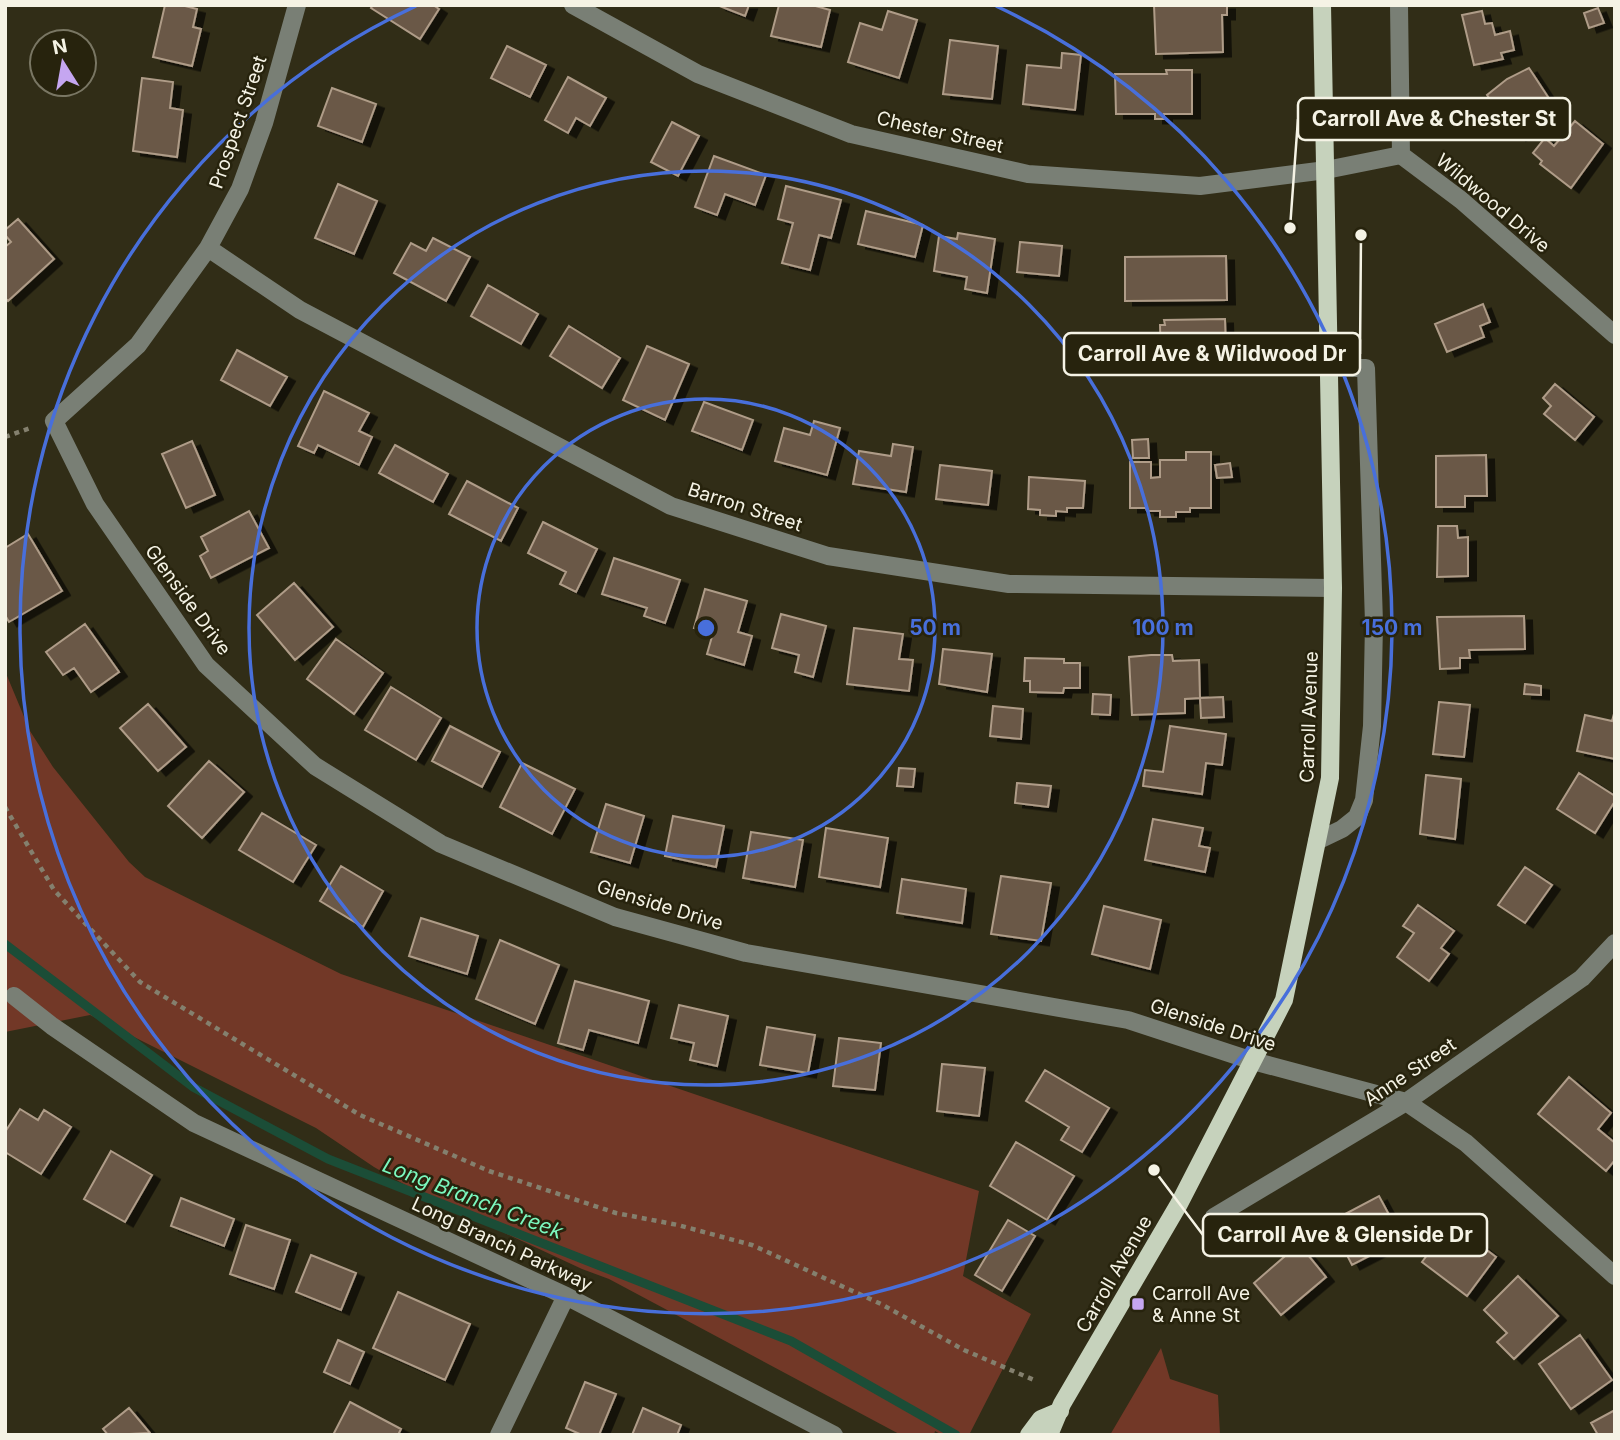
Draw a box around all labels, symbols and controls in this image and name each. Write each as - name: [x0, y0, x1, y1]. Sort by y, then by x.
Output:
- north arrow: [28, 28, 98, 98]
- text: N: [51, 34, 69, 59]
- street label: Prospect Street: [204, 52, 272, 192]
- callout: Carroll Ave & Chester St: [1298, 98, 1570, 140]
- street label: Chester Street: [874, 106, 1006, 158]
- text: Carroll Ave & Chester St: [1312, 106, 1557, 131]
- street label: Wildwood Drive: [1431, 149, 1555, 257]
- callout: Carroll Ave & Wildwood Dr: [1064, 333, 1360, 375]
- text: Carroll Ave & Wildwood Dr: [1078, 341, 1347, 366]
- street label: Barron Street: [685, 478, 805, 536]
- street label: Glenside Drive: [140, 540, 236, 660]
- text: 50 m: [909, 615, 961, 640]
- text: 100 m: [1132, 615, 1194, 640]
- text: 150 m: [1362, 615, 1422, 640]
- centre of rings: [694, 616, 718, 640]
- street label: Carroll Avenue: [1295, 651, 1323, 783]
- street label: Glenside Drive: [594, 875, 726, 935]
- street label: Glenside Drive: [1147, 994, 1279, 1056]
- street label: Anne Street: [1360, 1033, 1460, 1111]
- water label: Long Branch Creek: [379, 1152, 567, 1244]
- street label: Long Branch Parkway: [408, 1192, 596, 1296]
- street label: Carroll Avenue: [1071, 1211, 1157, 1337]
- callout: Carroll Ave & Glenside Dr: [1203, 1214, 1487, 1256]
- text: Carroll Ave & Glenside Dr: [1217, 1222, 1473, 1247]
- place label: Carroll Ave & Anne St: [1152, 1282, 1250, 1327]
- marker: Carroll Ave & Anne St: [1130, 1296, 1146, 1312]

